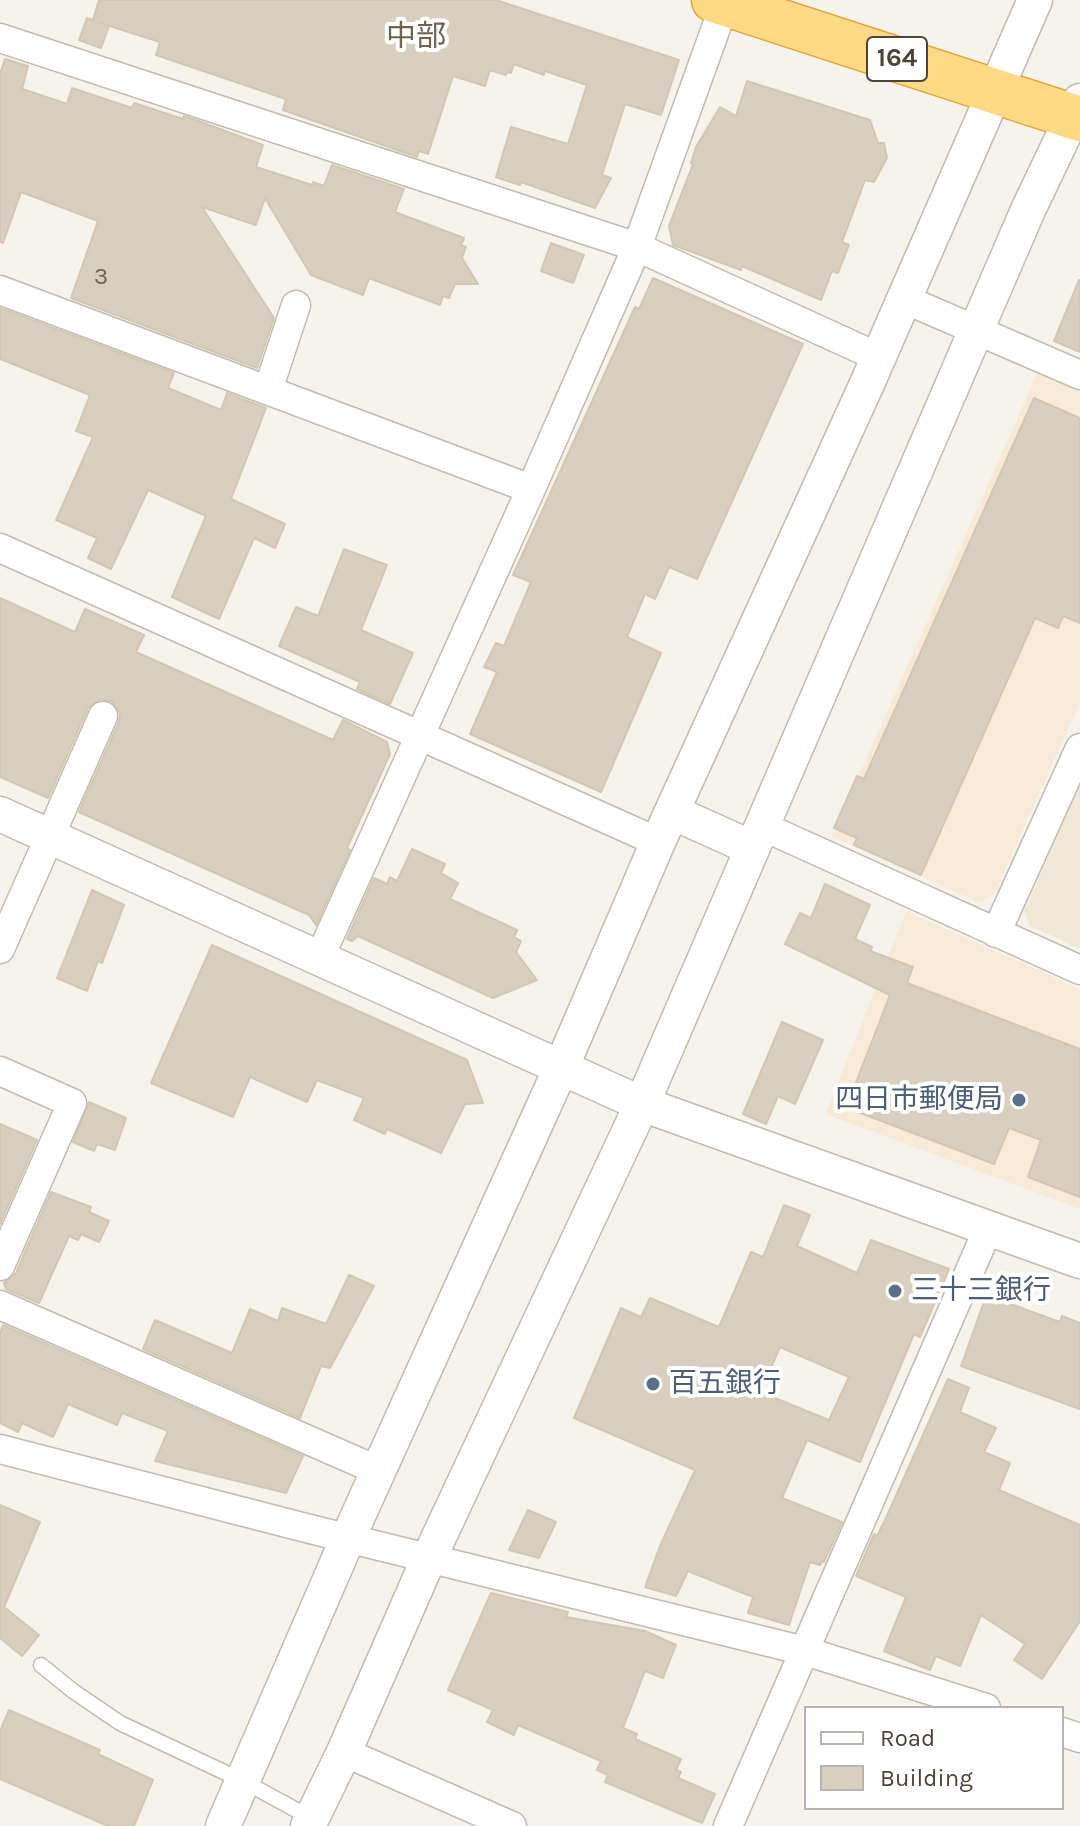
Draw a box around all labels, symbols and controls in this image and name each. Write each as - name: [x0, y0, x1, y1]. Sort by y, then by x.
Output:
- district label: 中部: [386, 19, 446, 55]
- road number: 164: [867, 37, 927, 81]
- house number: 3: [94, 263, 108, 291]
- place label: 四日市郵便局: [835, 1083, 1003, 1117]
- marker: 四日市郵便局: [1010, 1091, 1028, 1109]
- place label: 三十三銀行: [911, 1274, 1051, 1308]
- marker: 三十三銀行: [886, 1282, 904, 1300]
- place label: 百五銀行: [669, 1367, 781, 1401]
- marker: 百五銀行: [644, 1375, 662, 1393]
- legend: [804, 1706, 1064, 1810]
- text: Road: [880, 1724, 935, 1752]
- text: Building: [880, 1764, 973, 1792]

